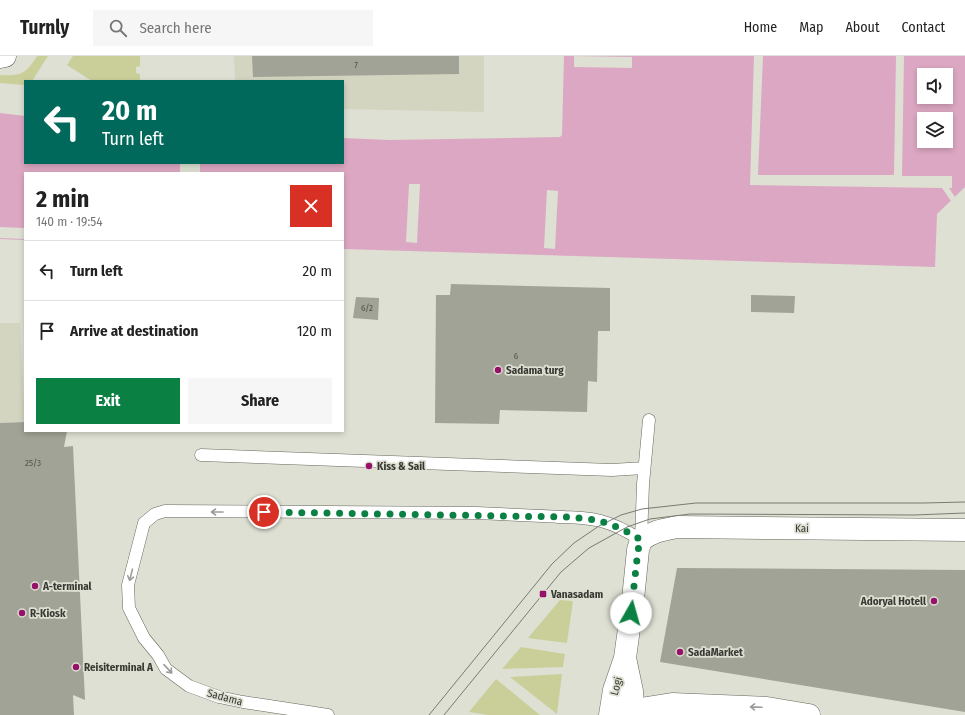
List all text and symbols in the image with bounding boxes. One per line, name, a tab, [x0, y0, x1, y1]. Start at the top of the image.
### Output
search box	[93, 10, 373, 46]
text: Turnly	[20, 16, 69, 39]
icon: search	[107, 17, 129, 39]
text: Search here	[139, 19, 212, 37]
text: Home	[744, 19, 777, 36]
text: Map	[799, 19, 823, 36]
text: About	[845, 19, 880, 36]
text: Contact	[902, 19, 945, 36]
house number: 7	[354, 60, 358, 70]
map controls	[917, 68, 953, 148]
button: sound	[917, 68, 953, 104]
text: 20 m	[102, 94, 157, 127]
icon: left	[36, 96, 88, 148]
button: layers	[917, 112, 953, 148]
text: Turn left	[102, 128, 164, 150]
text: 2 min	[36, 185, 89, 213]
button: close	[290, 185, 332, 227]
text: 140 m · 19:54	[36, 214, 103, 229]
icon: left	[36, 260, 58, 282]
text: Turn left	[70, 262, 123, 280]
text: 20 m	[303, 262, 332, 280]
house number: 6/2	[361, 303, 373, 313]
icon: arrive	[36, 320, 58, 342]
text: Arrive at destination	[70, 322, 198, 340]
text: 120 m	[297, 322, 332, 340]
house number: 6	[514, 351, 519, 361]
place label: Sadama turg	[506, 364, 564, 377]
marker: Sadama turg	[493, 365, 503, 375]
button: Exit	[36, 378, 180, 424]
button: Share	[188, 378, 332, 424]
house number: 25/3	[25, 458, 41, 468]
place label: Kiss & Sail	[377, 460, 426, 473]
marker: Kiss & Sail	[364, 461, 374, 471]
pin	[247, 495, 281, 529]
icon: arrive	[253, 501, 275, 523]
one-way arrow	[211, 508, 224, 516]
street label: Kai	[795, 522, 809, 535]
one-way arrow	[126, 568, 134, 581]
place label: A-terminal	[42, 580, 93, 593]
marker: A-terminal	[30, 581, 40, 591]
place label: Vanasadam	[550, 588, 603, 601]
marker: Vanasadam	[538, 589, 548, 599]
position arrow	[610, 592, 652, 634]
place label: Adoryal Hotell	[860, 595, 927, 608]
marker: Adoryal Hotell	[929, 596, 939, 606]
place label: R-Kiosk	[30, 607, 66, 620]
marker: R-Kiosk	[17, 608, 27, 618]
place label: SadaMarket	[688, 646, 743, 659]
marker: SadaMarket	[675, 647, 685, 657]
place label: Reisiterminal A	[84, 661, 154, 674]
marker: Reisiterminal A	[71, 662, 81, 672]
one-way arrow	[163, 664, 172, 674]
street label: Logi	[608, 675, 625, 697]
street label: Sadama	[206, 687, 244, 708]
one-way arrow	[750, 704, 763, 711]

